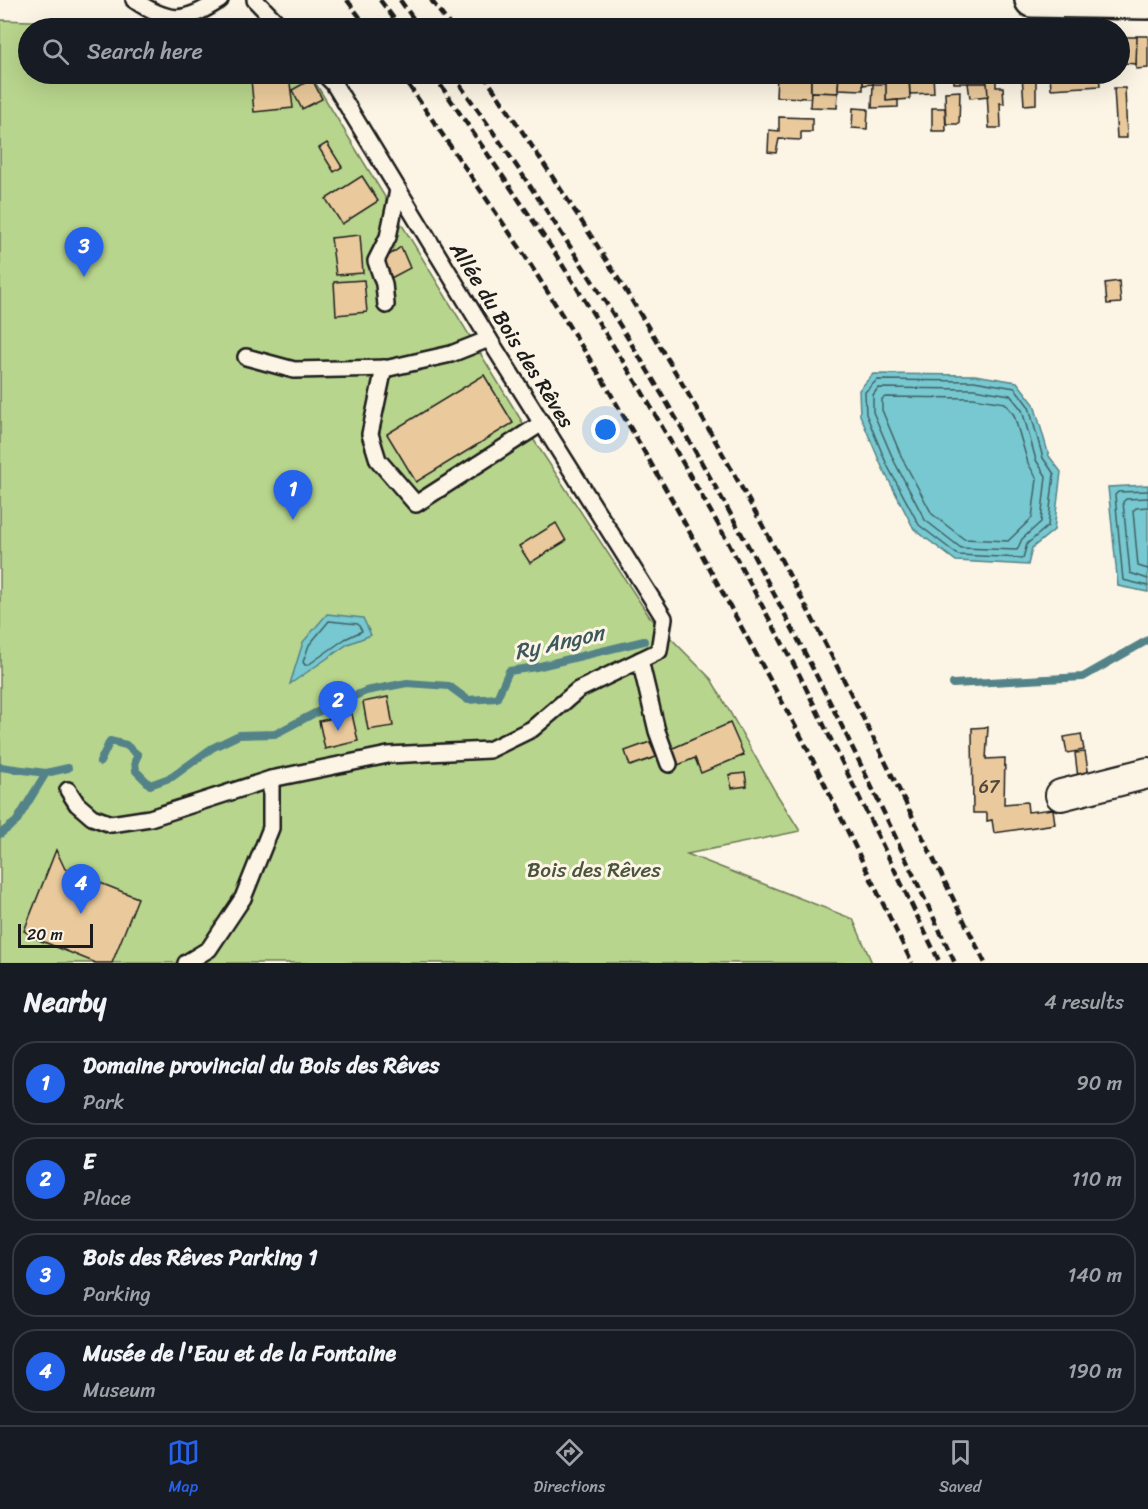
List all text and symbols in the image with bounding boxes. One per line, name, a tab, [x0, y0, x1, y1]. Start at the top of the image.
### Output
search box	[18, 18, 1130, 84]
text: Search here	[87, 32, 203, 71]
icon: search	[39, 35, 72, 68]
pin: 3	[64, 228, 104, 277]
street label: Allée du Bois des Rêves	[439, 233, 585, 436]
your location	[591, 415, 620, 444]
pin: 1	[274, 470, 312, 520]
water label: Ry Angon	[510, 612, 610, 671]
pin: 2	[318, 682, 358, 731]
house number: 67	[979, 771, 1001, 803]
park label: Bois des Rêves	[527, 851, 661, 889]
pin: 4	[62, 864, 100, 914]
text: 20 m	[27, 920, 63, 949]
scale bar	[18, 921, 93, 948]
text: Nearby	[24, 979, 106, 1025]
text: 4 results	[1044, 985, 1124, 1020]
text: Domaine provincial du Bois des Rêves	[83, 1046, 440, 1085]
text: 1	[41, 1066, 50, 1101]
text: 90 m	[1077, 1066, 1122, 1101]
text: Park	[83, 1085, 124, 1120]
text: E	[83, 1142, 95, 1181]
text: 2	[40, 1162, 51, 1197]
text: 110 m	[1072, 1162, 1122, 1197]
text: Place	[83, 1181, 131, 1216]
text: Bois des Rêves Parking 1	[83, 1238, 318, 1277]
text: 3	[40, 1258, 51, 1293]
text: 140 m	[1068, 1258, 1122, 1293]
text: Parking	[83, 1277, 150, 1312]
text: Musée de l'Eau et de la Fontaine	[83, 1334, 396, 1373]
text: 4	[39, 1354, 52, 1389]
text: 190 m	[1068, 1354, 1122, 1389]
text: Museum	[83, 1373, 156, 1408]
tab: Map	[167, 1436, 200, 1501]
tab: Directions	[534, 1436, 605, 1501]
tab: Saved	[939, 1436, 981, 1501]

